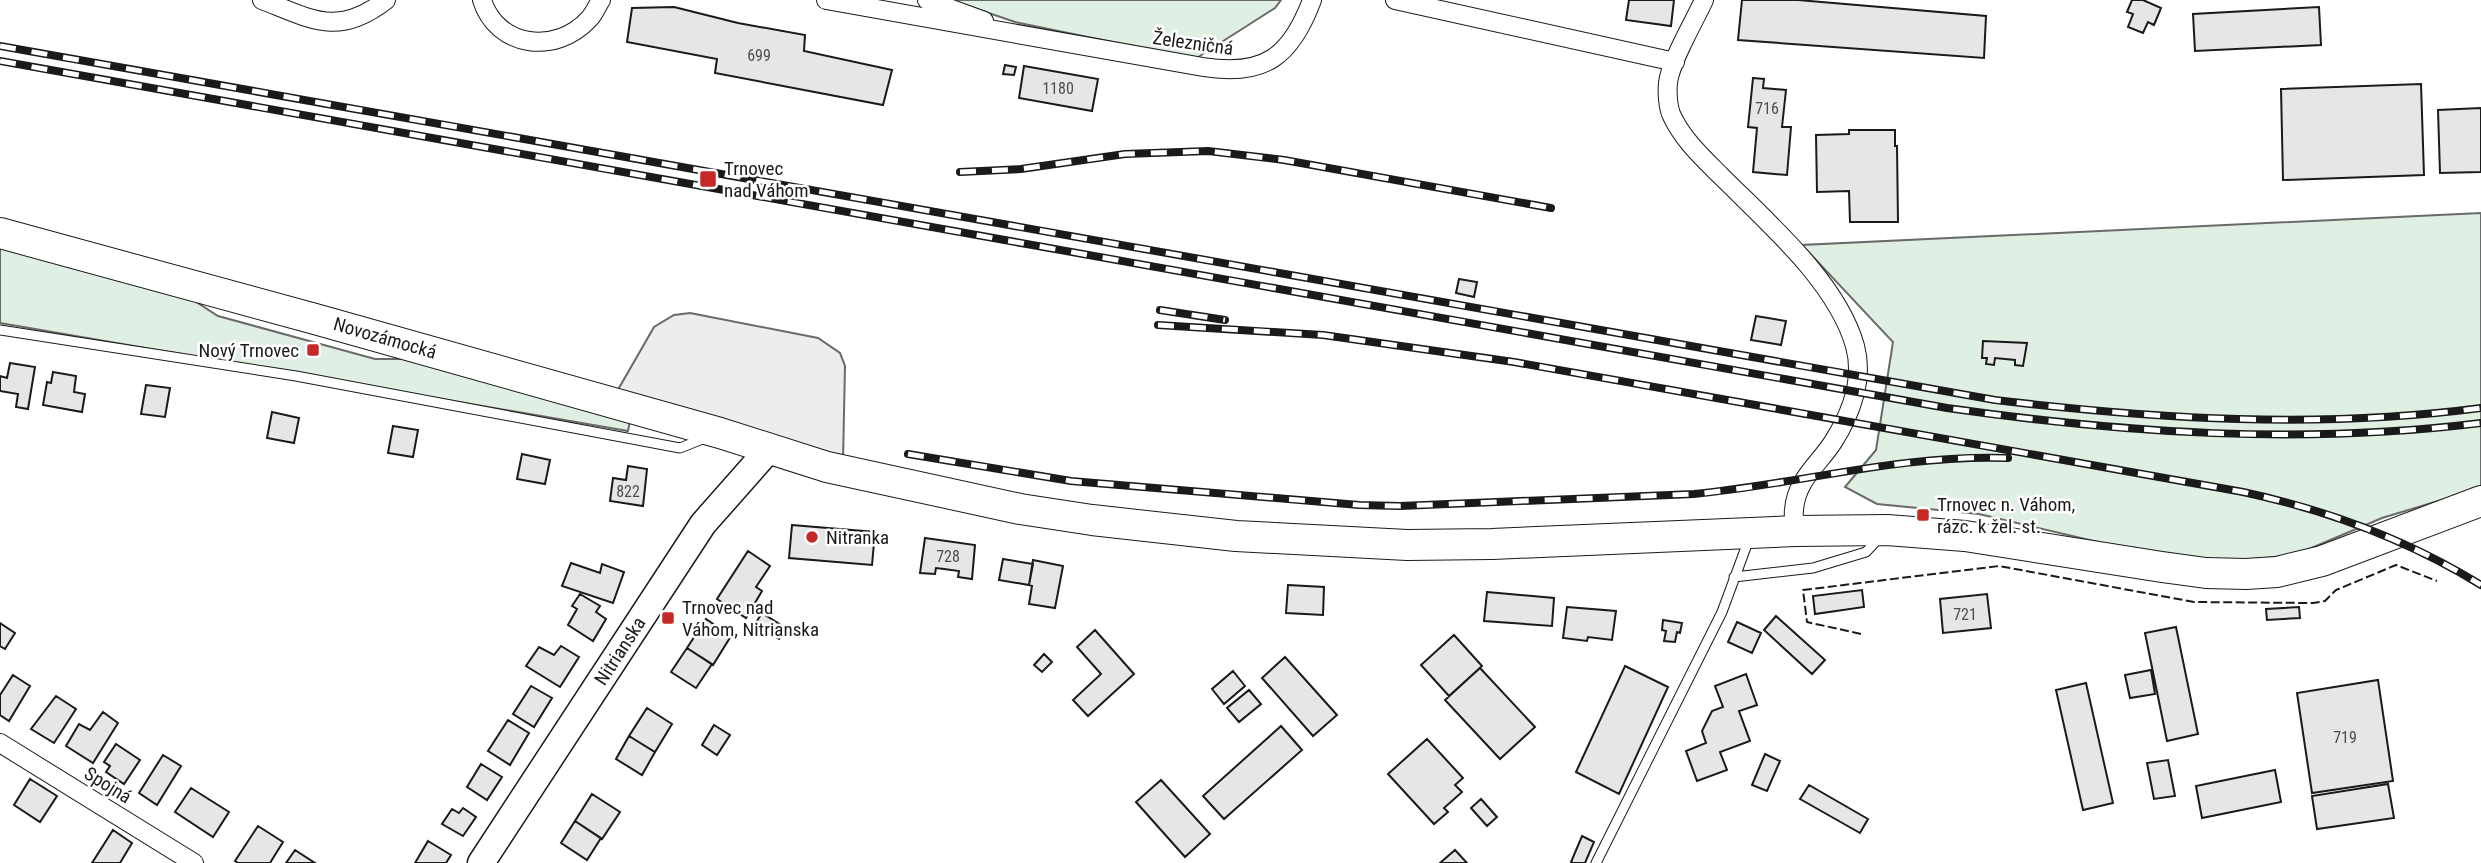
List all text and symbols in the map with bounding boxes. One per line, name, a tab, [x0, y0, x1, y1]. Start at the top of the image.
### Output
street label: Železničná	[1151, 26, 1235, 60]
house number: 699	[747, 46, 771, 65]
house number: 1180	[1042, 79, 1074, 98]
house number: 716	[1755, 99, 1779, 118]
place label: Trnovec nad Váhom	[724, 157, 808, 202]
marker: Trnovec nad Váhom	[698, 169, 718, 189]
street label: Novozámocká	[331, 312, 439, 364]
place label: Nový Trnovec	[199, 339, 299, 362]
marker: Nový Trnovec	[305, 342, 321, 358]
house number: 822	[616, 482, 640, 501]
place label: Trnovec n. Váhom, rázc. k žel. st.	[1937, 493, 2075, 538]
marker: Trnovec n. Váhom, rázc. k žel. st.	[1915, 507, 1931, 523]
place label: Nitranka	[826, 526, 889, 549]
marker: Nitranka	[804, 529, 820, 545]
house number: 728	[936, 547, 960, 566]
place label: Trnovec nad Váhom, Nitrianska	[682, 596, 819, 641]
house number: 721	[1953, 605, 1977, 624]
marker: Trnovec nad Váhom, Nitrianska	[660, 610, 676, 626]
street label: Nitrianska	[590, 613, 650, 689]
house number: 719	[2333, 728, 2357, 747]
street label: Spojná	[80, 762, 136, 808]

